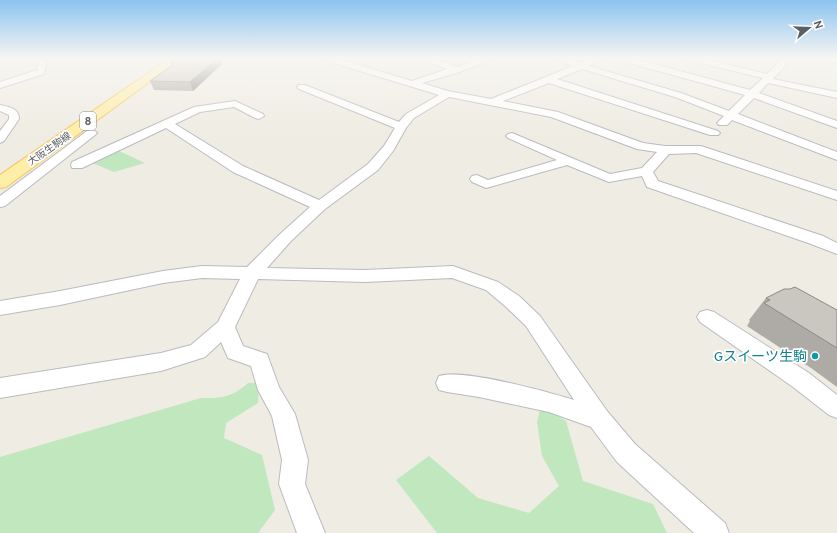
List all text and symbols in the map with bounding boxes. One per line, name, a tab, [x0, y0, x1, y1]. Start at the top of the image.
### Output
north arrow	[789, 8, 829, 48]
text: N	[810, 19, 825, 31]
road number: 8	[80, 112, 96, 130]
street label: 大阪生駒線	[26, 130, 74, 169]
place label: Gスイーツ生駒	[714, 349, 807, 366]
marker: Gスイーツ生駒	[810, 351, 820, 361]

